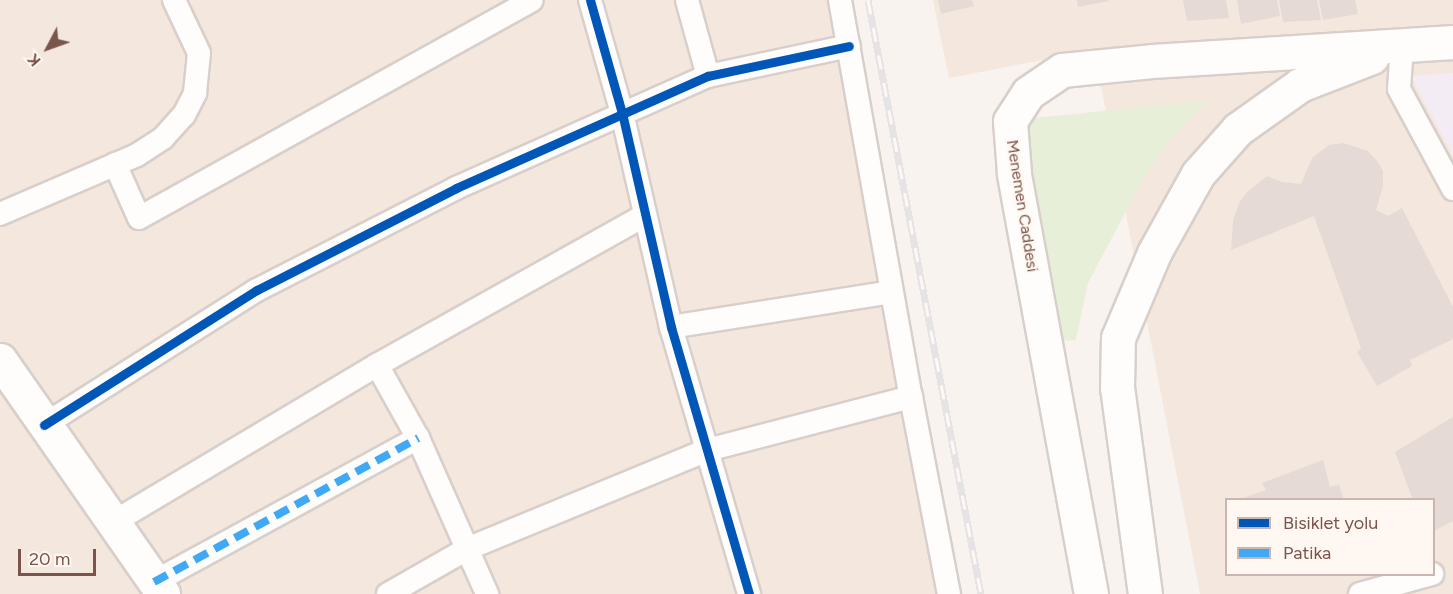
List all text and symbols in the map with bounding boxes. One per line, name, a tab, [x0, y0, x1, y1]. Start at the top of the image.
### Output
north arrow	[18, 18, 78, 78]
text: K	[23, 50, 45, 70]
street label: Menemen Caddesi	[1002, 139, 1042, 273]
legend	[1225, 498, 1435, 576]
text: Bisiklet yolu	[1283, 512, 1378, 534]
scale bar	[21, 537, 99, 575]
text: Patika	[1283, 542, 1331, 564]
text: 20 m	[29, 548, 70, 570]

